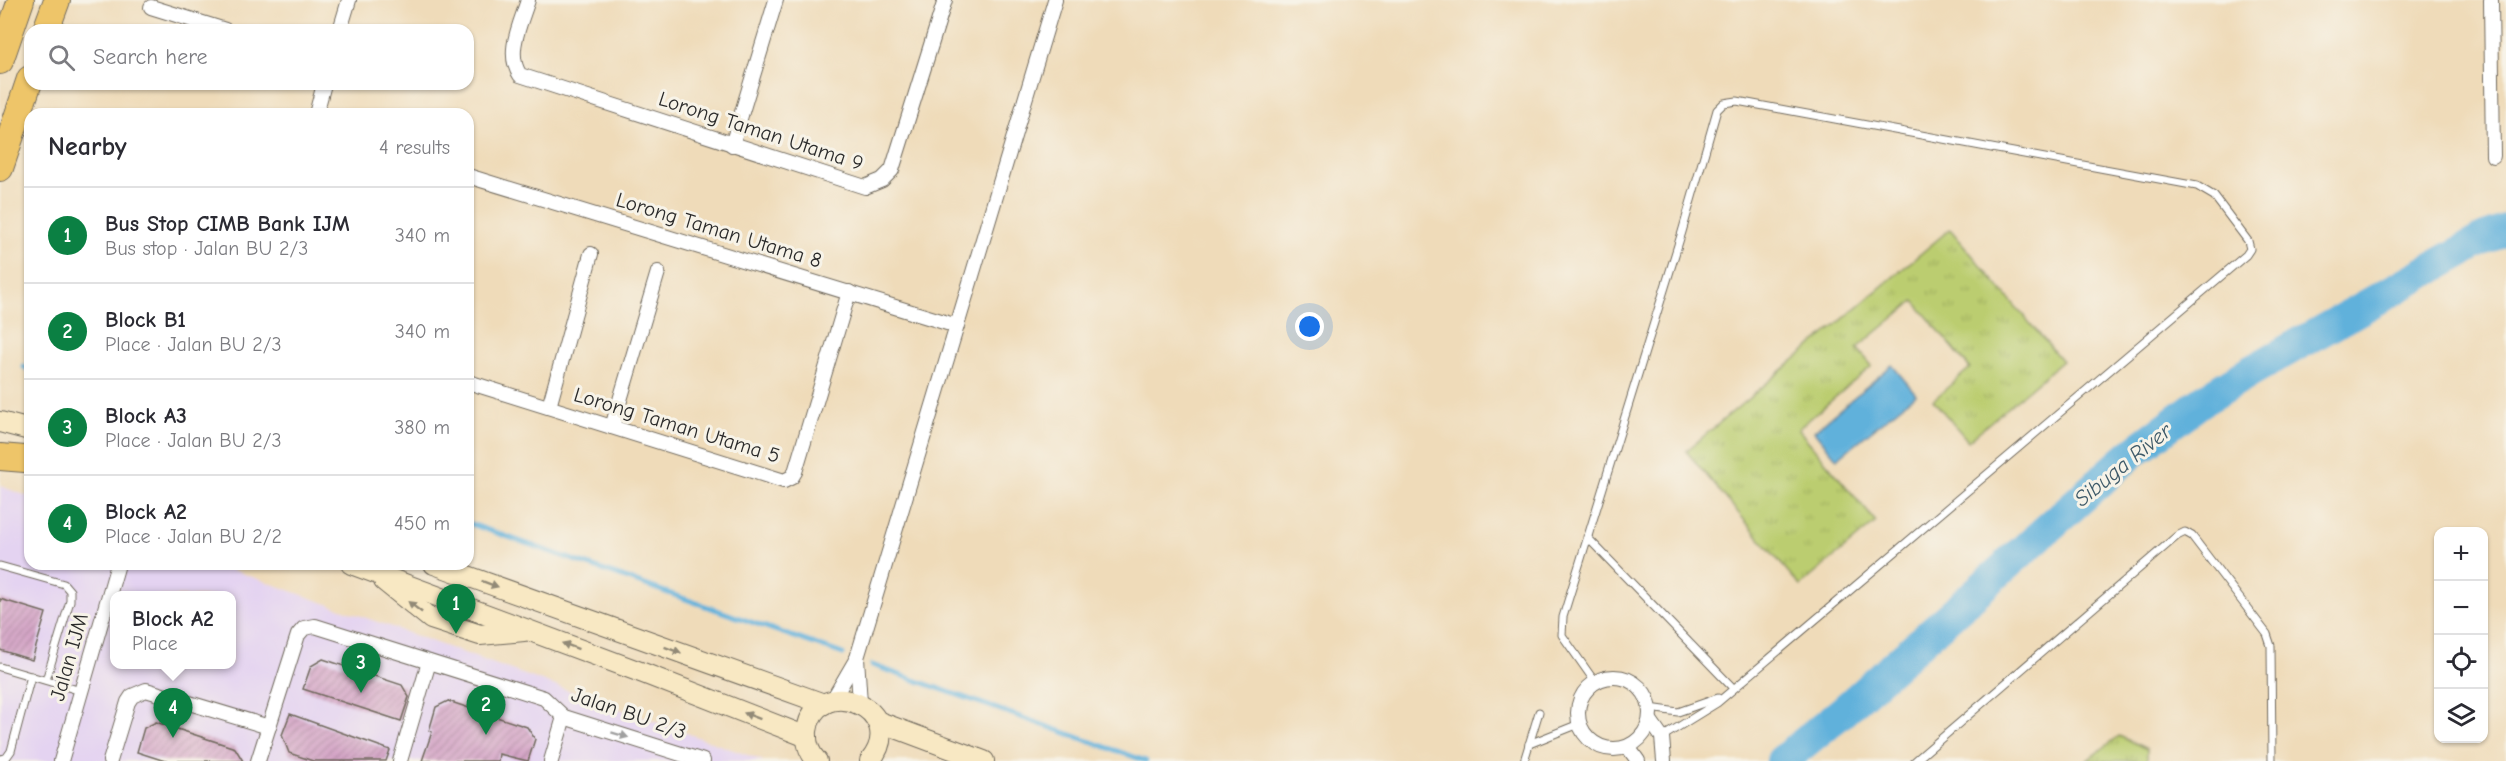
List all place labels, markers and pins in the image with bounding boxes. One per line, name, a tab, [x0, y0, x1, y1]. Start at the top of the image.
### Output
pin: 1	[436, 584, 476, 634]
pin: 3	[342, 644, 380, 693]
pin: 2	[466, 686, 506, 735]
pin: 4	[154, 688, 192, 738]

